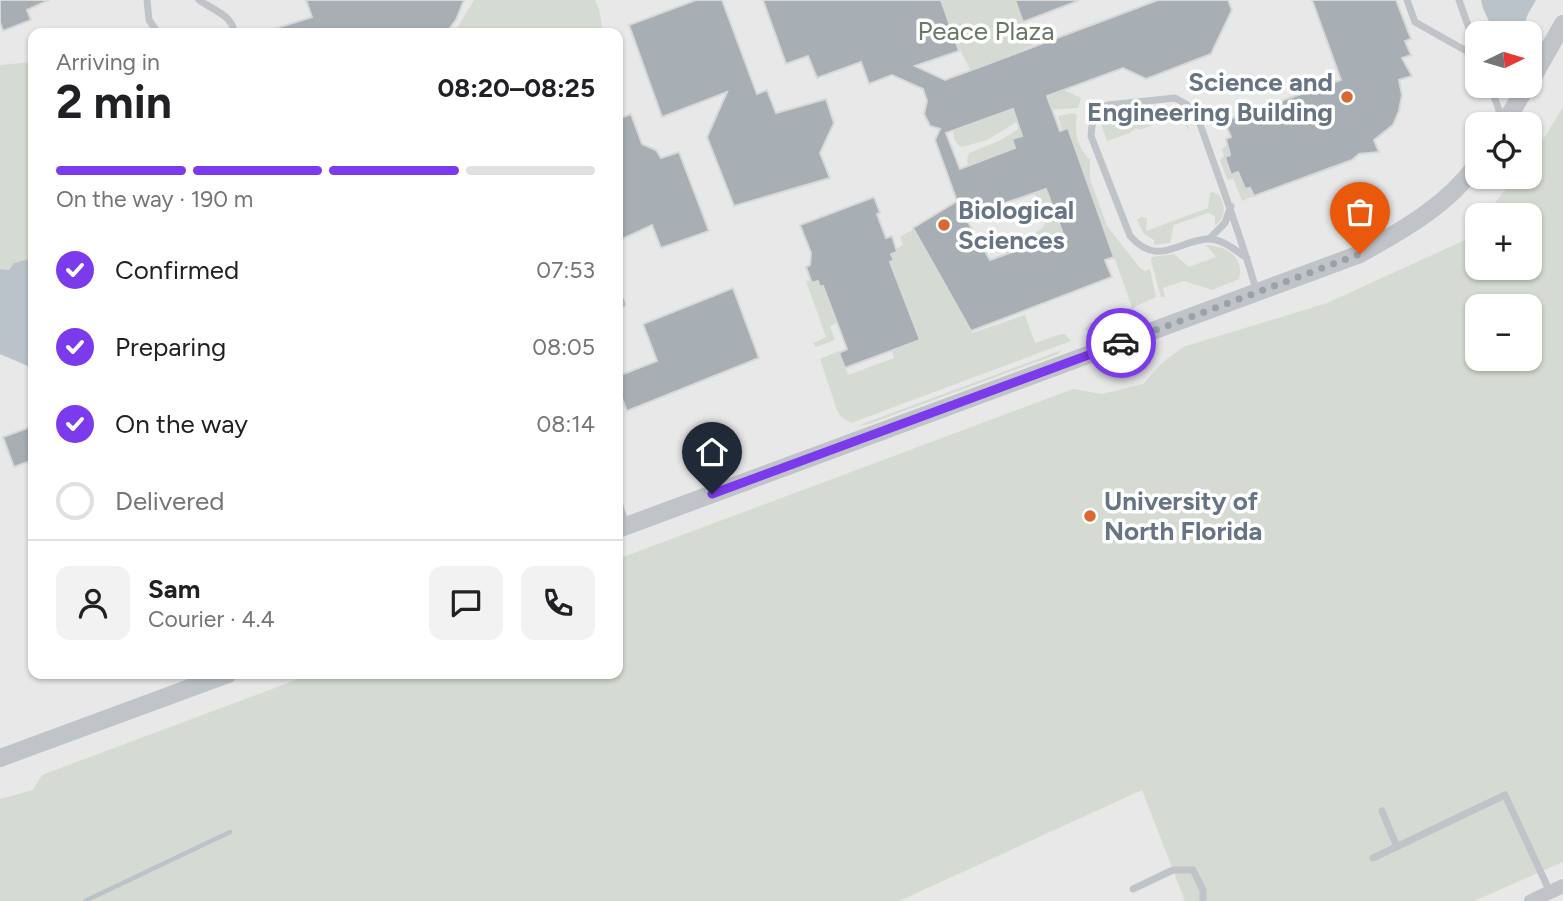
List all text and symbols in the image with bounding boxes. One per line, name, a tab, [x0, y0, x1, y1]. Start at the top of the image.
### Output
park label: Peace Plaza	[918, 15, 1055, 47]
north arrow	[1465, 21, 1542, 98]
map controls	[1465, 21, 1542, 371]
text: Arriving in	[56, 48, 160, 76]
place label: Science and Engineering Building	[1087, 66, 1333, 128]
text: 08:20–08:25	[437, 72, 595, 104]
text: 2 min	[56, 74, 172, 130]
marker: Science and Engineering Building	[1339, 89, 1355, 105]
button: locate	[1465, 112, 1542, 189]
pin	[1330, 182, 1390, 254]
text: On the way · 190 m	[56, 185, 253, 213]
icon: bag	[1341, 193, 1379, 231]
place label: Biological Sciences	[958, 194, 1074, 256]
button: +	[1465, 203, 1542, 280]
marker: Biological Sciences	[936, 217, 952, 233]
icon: check	[56, 251, 94, 289]
text: Confirmed	[115, 254, 239, 286]
text: 07:53	[536, 256, 595, 284]
button: −	[1465, 294, 1542, 371]
courier	[1086, 308, 1156, 378]
icon: car	[1102, 324, 1140, 362]
icon: check	[56, 328, 94, 366]
text: Preparing	[115, 331, 226, 363]
text: 08:05	[532, 333, 595, 361]
icon: check	[56, 405, 94, 443]
text: On the way	[115, 408, 248, 440]
text: 08:14	[537, 410, 595, 438]
pin	[682, 422, 742, 494]
icon: home	[693, 433, 731, 471]
text: Delivered	[115, 485, 224, 517]
place label: University of North Florida	[1104, 485, 1262, 547]
marker: University of North Florida	[1082, 508, 1098, 524]
button: person	[56, 566, 130, 640]
button: chat	[429, 566, 503, 640]
button: phone	[521, 566, 595, 640]
text: Sam	[148, 573, 200, 605]
text: Courier · 4.4	[148, 605, 275, 633]

